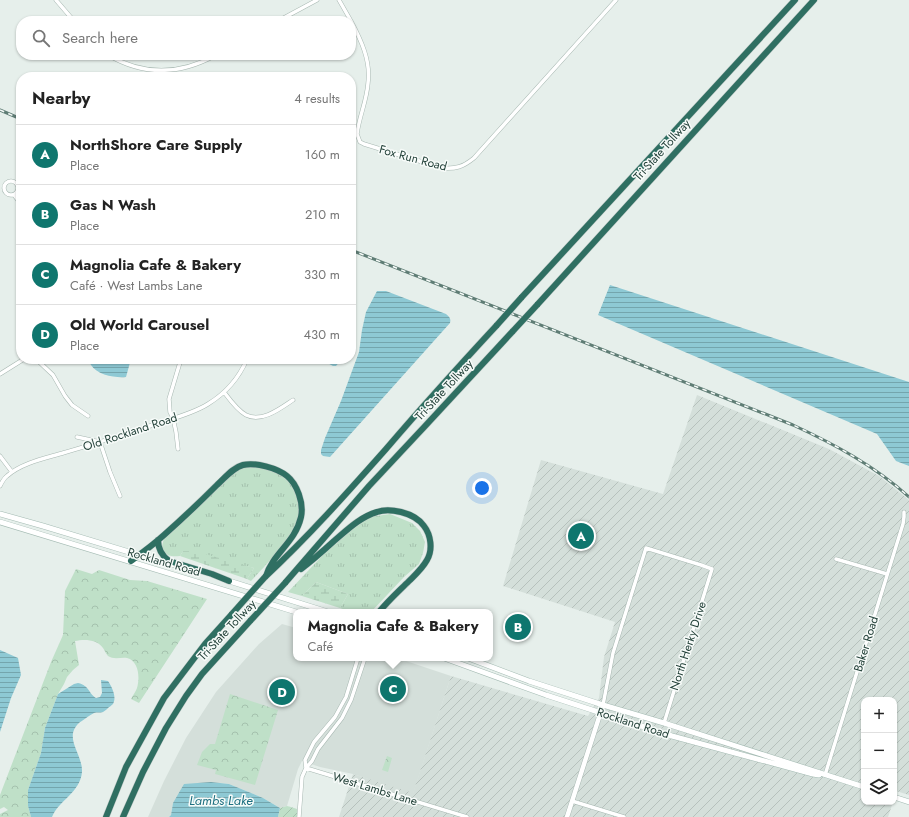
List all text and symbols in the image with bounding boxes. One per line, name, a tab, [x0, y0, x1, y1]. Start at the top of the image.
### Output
search box	[16, 16, 356, 60]
icon: search	[30, 27, 52, 49]
text: Search here	[62, 27, 138, 49]
text: Nearby	[32, 86, 90, 110]
text: 4 results	[294, 89, 340, 108]
street label: Tri-State Tollway	[629, 115, 695, 185]
text: NorthShore Care Supply	[70, 134, 242, 156]
street label: Fox Run Road	[377, 140, 449, 176]
text: A	[40, 145, 50, 164]
text: 160 m	[305, 145, 340, 164]
text: Place	[70, 156, 99, 175]
text: Gas N Wash	[70, 194, 156, 216]
text: B	[41, 205, 49, 224]
text: 210 m	[305, 205, 340, 224]
text: Place	[70, 216, 99, 235]
text: Magnolia Cafe & Bakery	[70, 254, 241, 276]
text: C	[40, 265, 50, 284]
text: 330 m	[304, 265, 340, 284]
text: Café · West Lambs Lane	[70, 276, 202, 295]
text: Old World Carousel	[70, 314, 209, 336]
text: D	[40, 325, 50, 344]
text: 430 m	[303, 325, 340, 344]
text: Place	[70, 336, 99, 355]
street label: Tri-State Tollway	[411, 355, 478, 425]
street label: Old Rockland Road	[81, 408, 179, 456]
your location	[472, 478, 492, 498]
pin: A	[568, 521, 594, 551]
street label: Rockland Road	[125, 543, 203, 581]
street label: Tri-State Tollway	[194, 595, 261, 665]
street label: North Herky Drive	[665, 599, 711, 693]
popup	[293, 609, 493, 661]
pin: B	[505, 612, 531, 642]
street label: Baker Road	[849, 614, 883, 674]
text: Magnolia Cafe & Bakery	[308, 615, 479, 637]
text: Café	[308, 637, 333, 656]
pin: C	[380, 674, 406, 704]
pin: D	[269, 677, 295, 707]
map controls	[861, 697, 897, 805]
button: +	[861, 697, 897, 733]
street label: Rockland Road	[594, 703, 672, 743]
button: −	[861, 733, 897, 769]
street label: West Lambs Lane	[330, 768, 420, 810]
button: layers	[861, 769, 897, 805]
water label: Lambs Lake	[189, 791, 253, 810]

